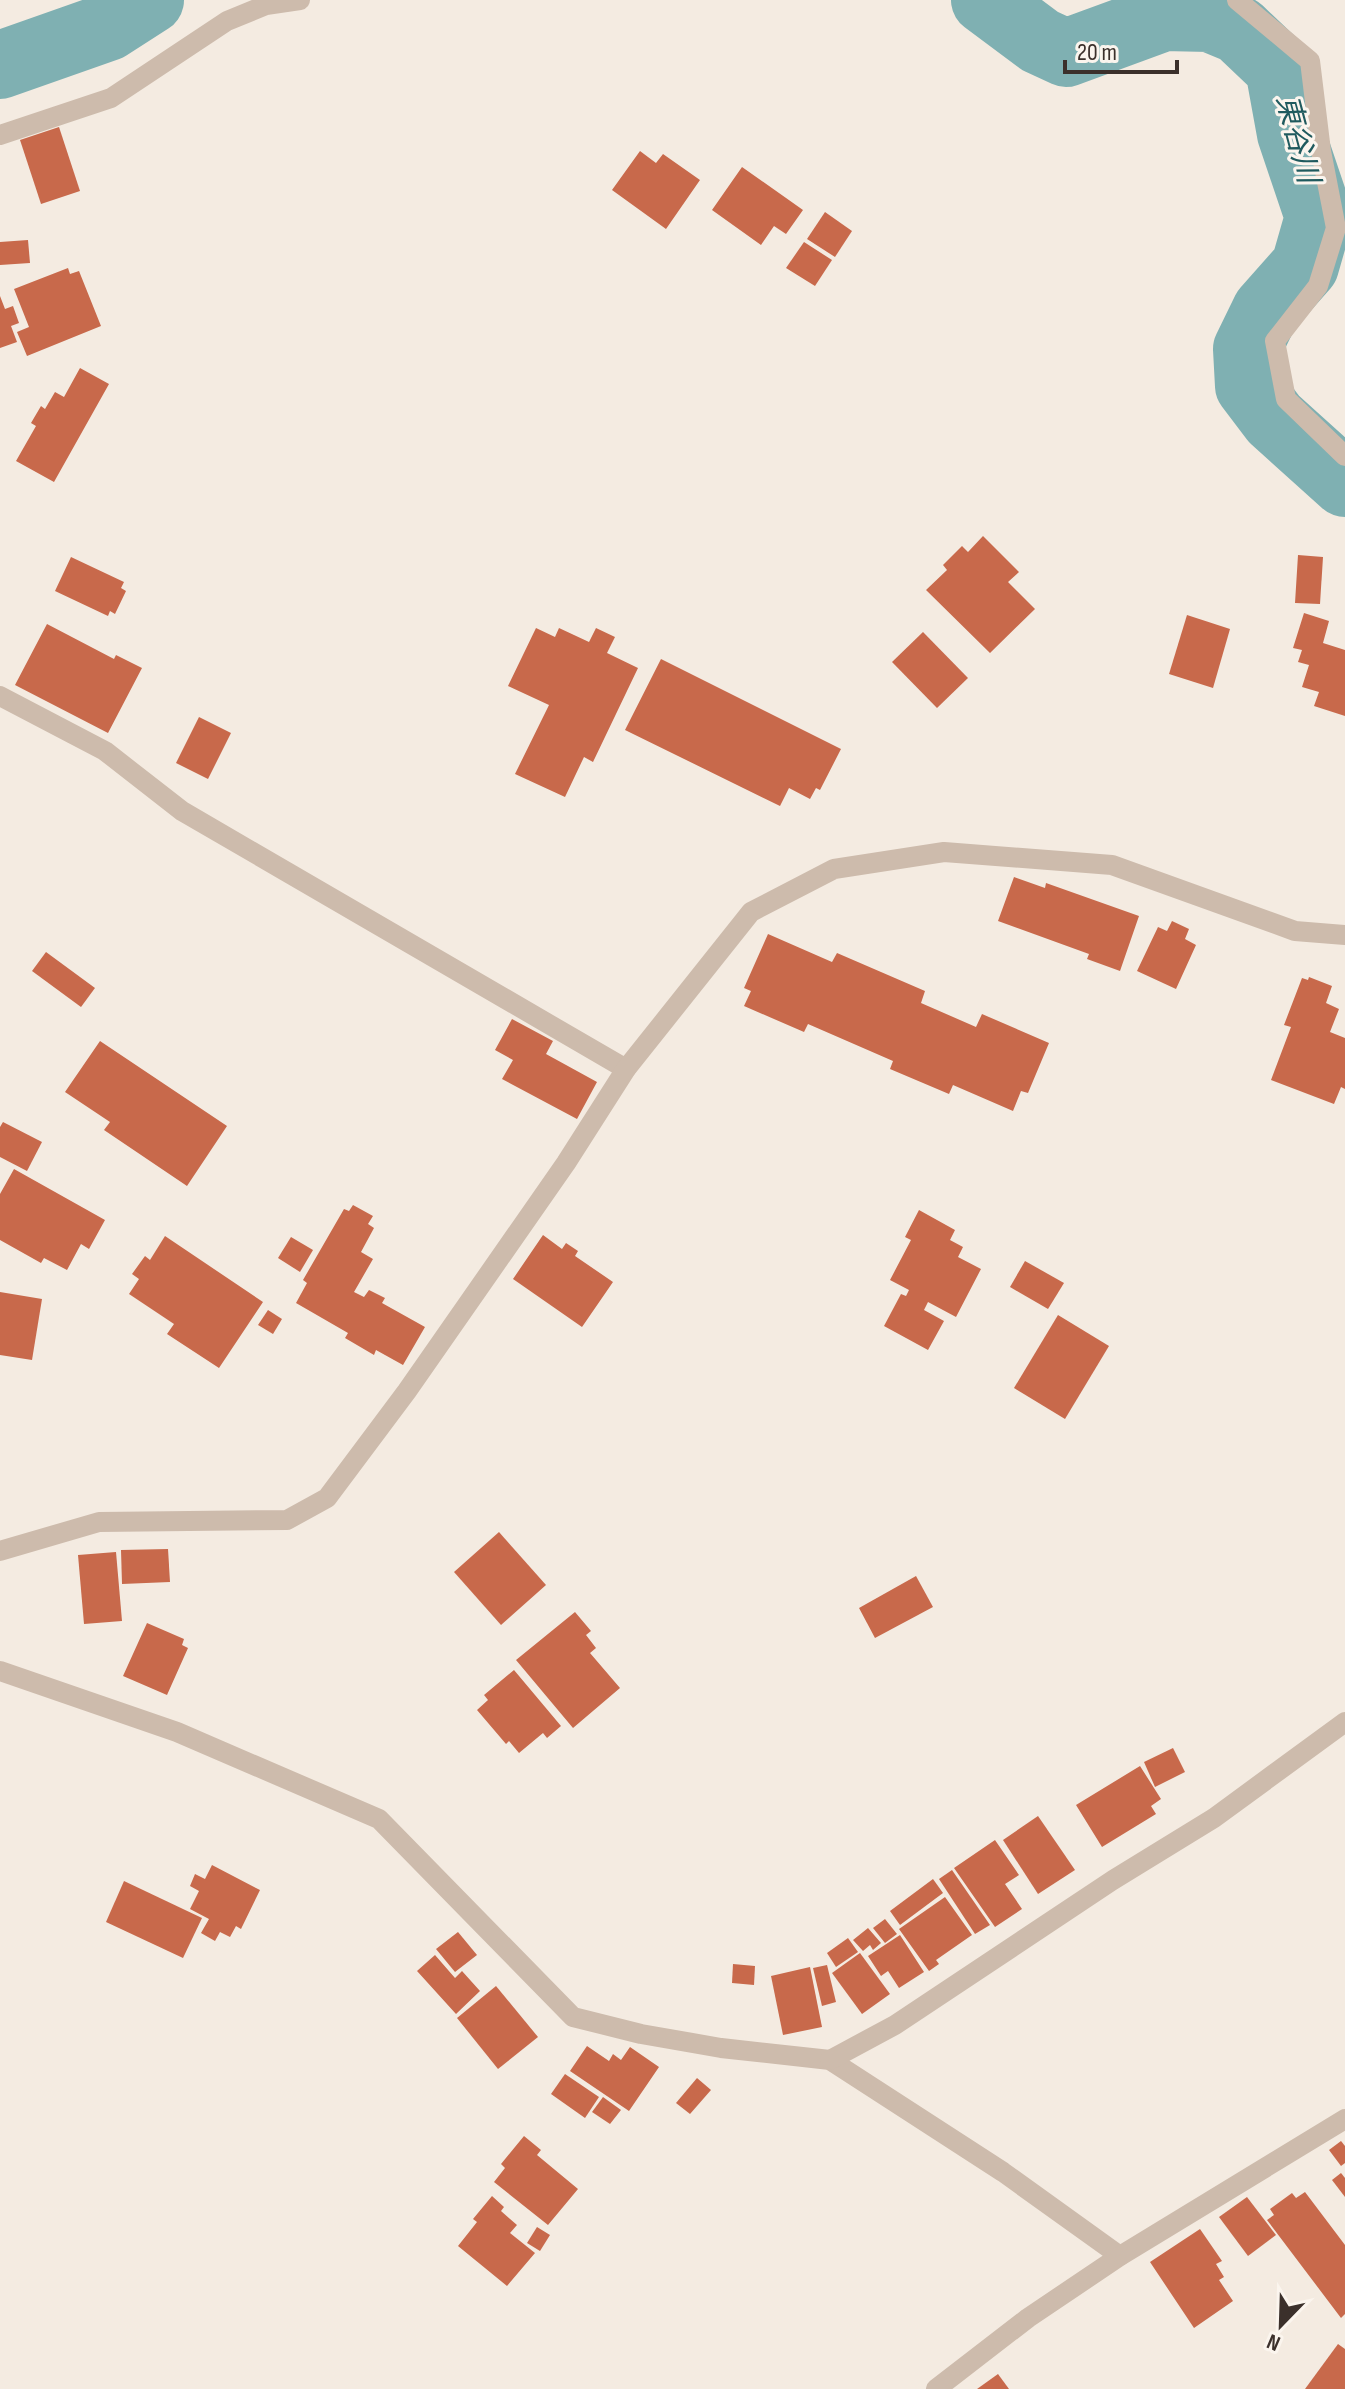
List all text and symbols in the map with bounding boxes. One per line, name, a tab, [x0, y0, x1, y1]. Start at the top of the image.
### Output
scale bar	[1065, 24, 1177, 74]
text: 20 m	[1077, 38, 1117, 67]
water label: 東谷川	[1268, 91, 1327, 190]
north arrow	[1241, 2285, 1321, 2365]
text: N	[1263, 2327, 1284, 2357]

